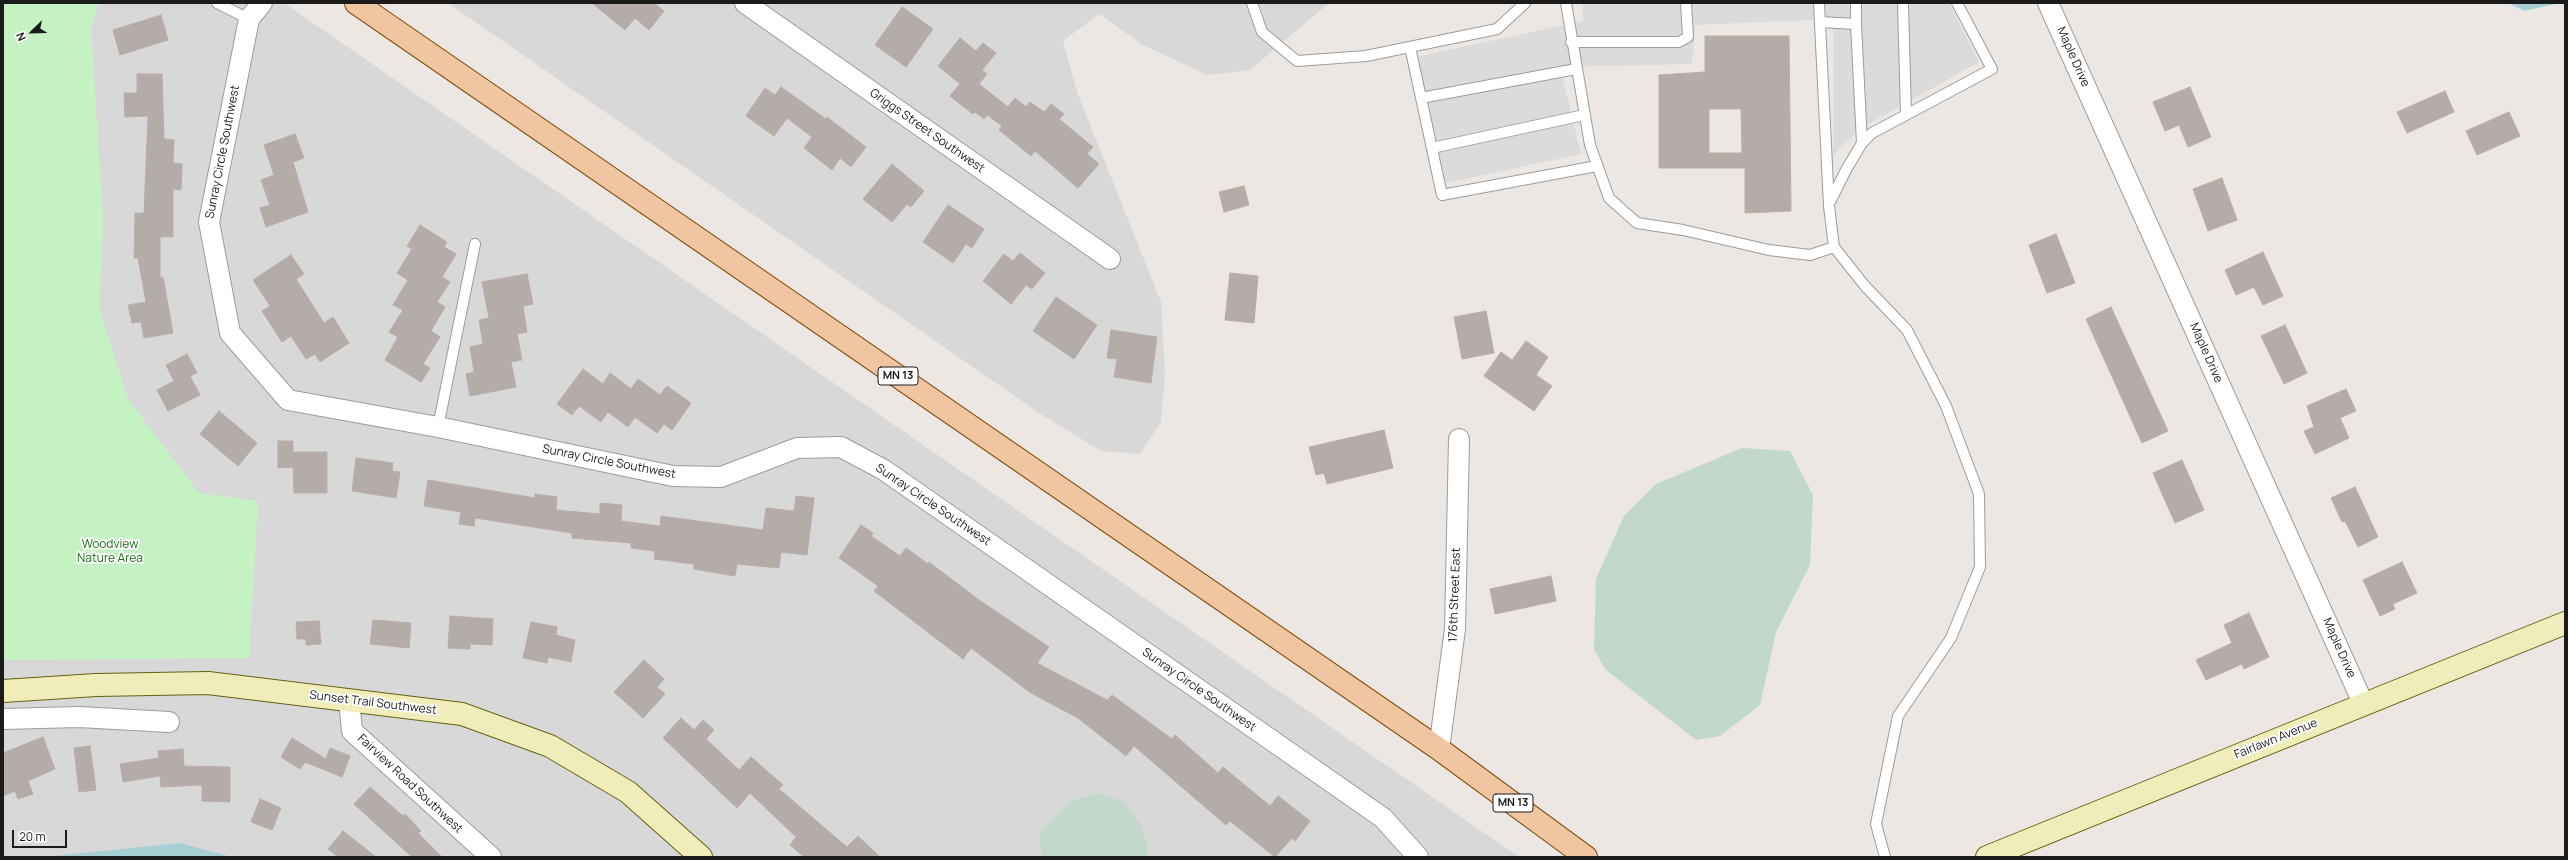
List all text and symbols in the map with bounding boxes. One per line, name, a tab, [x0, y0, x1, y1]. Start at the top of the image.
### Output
north arrow	[12, 12, 52, 52]
street label: Maple Drive	[2053, 25, 2093, 89]
text: N	[12, 30, 29, 43]
street label: Sunray Circle Southwest	[203, 84, 243, 220]
street label: Griggs Street Southwest	[867, 86, 987, 176]
street label: Maple Drive	[2186, 321, 2226, 385]
road number: MN 13	[878, 367, 918, 385]
street label: Sunray Circle Southwest	[541, 442, 677, 482]
street label: Sunray Circle Southwest	[873, 461, 993, 549]
park label: Woodview Nature Area	[77, 538, 143, 566]
street label: 176th Street East	[1446, 547, 1464, 643]
street label: Maple Drive	[2319, 616, 2359, 680]
street label: Sunray Circle Southwest	[1139, 645, 1259, 735]
street label: Sunset Trail Southwest	[309, 688, 437, 718]
street label: Fairlawn Avenue	[2232, 716, 2320, 762]
street label: Fairview Road Southwest	[354, 732, 466, 836]
road number: MN 13	[1493, 794, 1533, 812]
scale bar	[14, 822, 69, 848]
text: 20 m	[19, 828, 46, 845]

